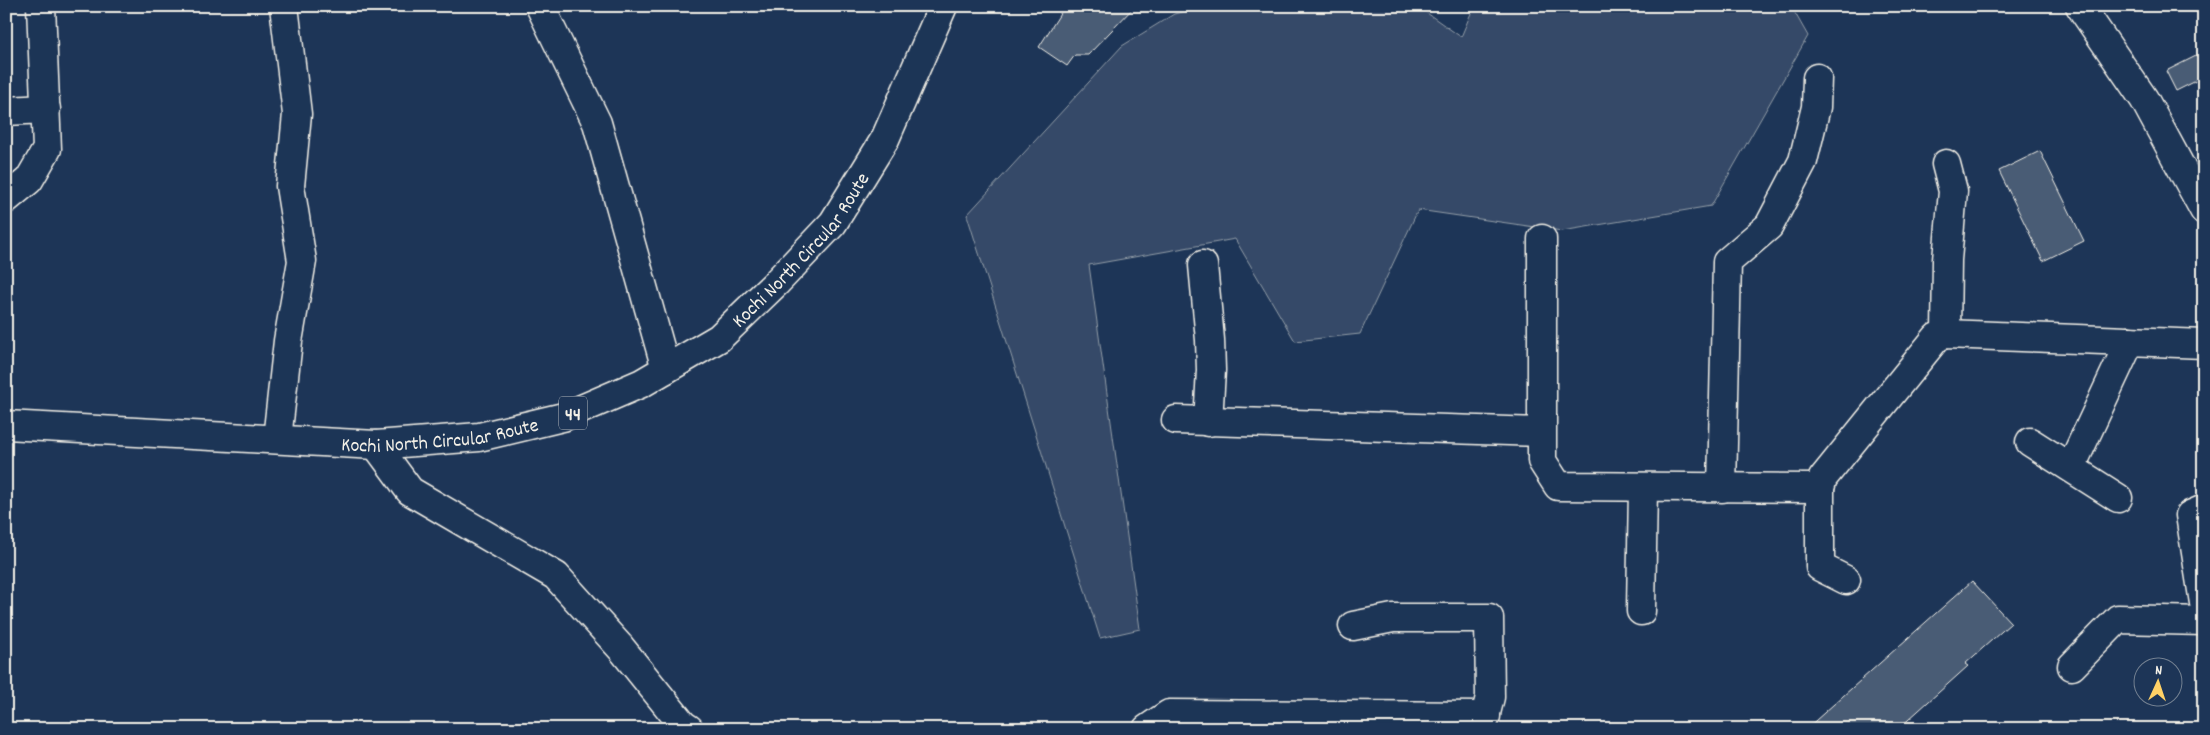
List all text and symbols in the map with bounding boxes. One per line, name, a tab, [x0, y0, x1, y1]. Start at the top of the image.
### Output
street label: Kochi North Circular Route	[727, 168, 878, 335]
road number: 44	[559, 396, 587, 429]
street label: Kochi North Circular Route	[340, 412, 542, 462]
north arrow	[2132, 658, 2182, 708]
text: N	[2155, 661, 2163, 681]

